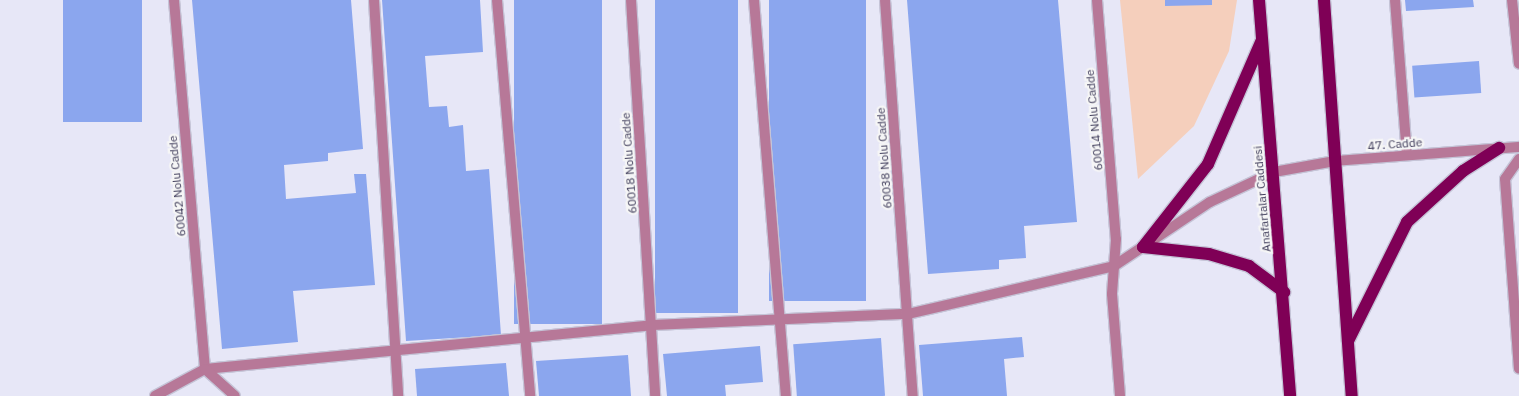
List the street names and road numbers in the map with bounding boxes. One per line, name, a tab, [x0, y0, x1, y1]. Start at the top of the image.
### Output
street label: 60014 Nolu Cadde	[1082, 69, 1106, 171]
street label: 60038 Nolu Cadde	[873, 107, 895, 209]
street label: 60018 Nolu Cadde	[618, 112, 640, 214]
street label: 60042 Nolu Cadde	[165, 135, 189, 237]
street label: 47. Cadde	[1367, 135, 1423, 153]
street label: Anafartalar Caddesi	[1250, 145, 1274, 253]

